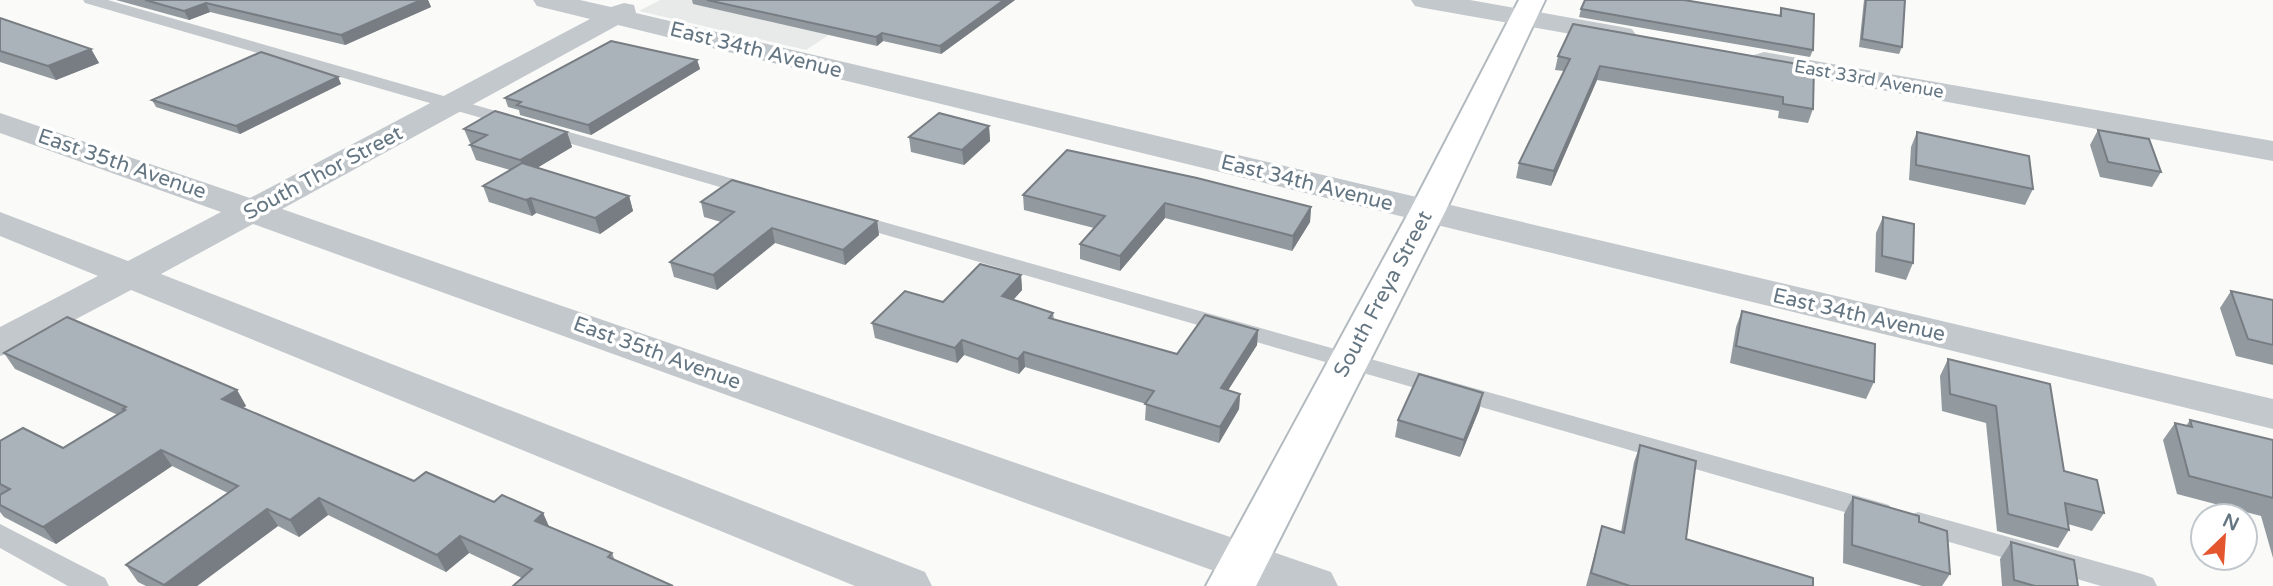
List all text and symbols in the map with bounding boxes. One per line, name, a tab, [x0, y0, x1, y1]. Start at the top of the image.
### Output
street label: East 34th Avenue	[667, 17, 845, 83]
street label: East 33rd Avenue	[1793, 55, 1945, 103]
street label: South Thor Street	[239, 121, 407, 225]
street label: East 35th Avenue	[35, 123, 210, 205]
street label: East 34th Avenue	[1218, 150, 1396, 216]
street label: South Freya Street	[1329, 207, 1437, 381]
street label: East 34th Avenue	[1770, 283, 1948, 347]
street label: East 35th Avenue	[570, 311, 744, 395]
north arrow	[2189, 502, 2259, 572]
text: N	[2219, 509, 2242, 536]

